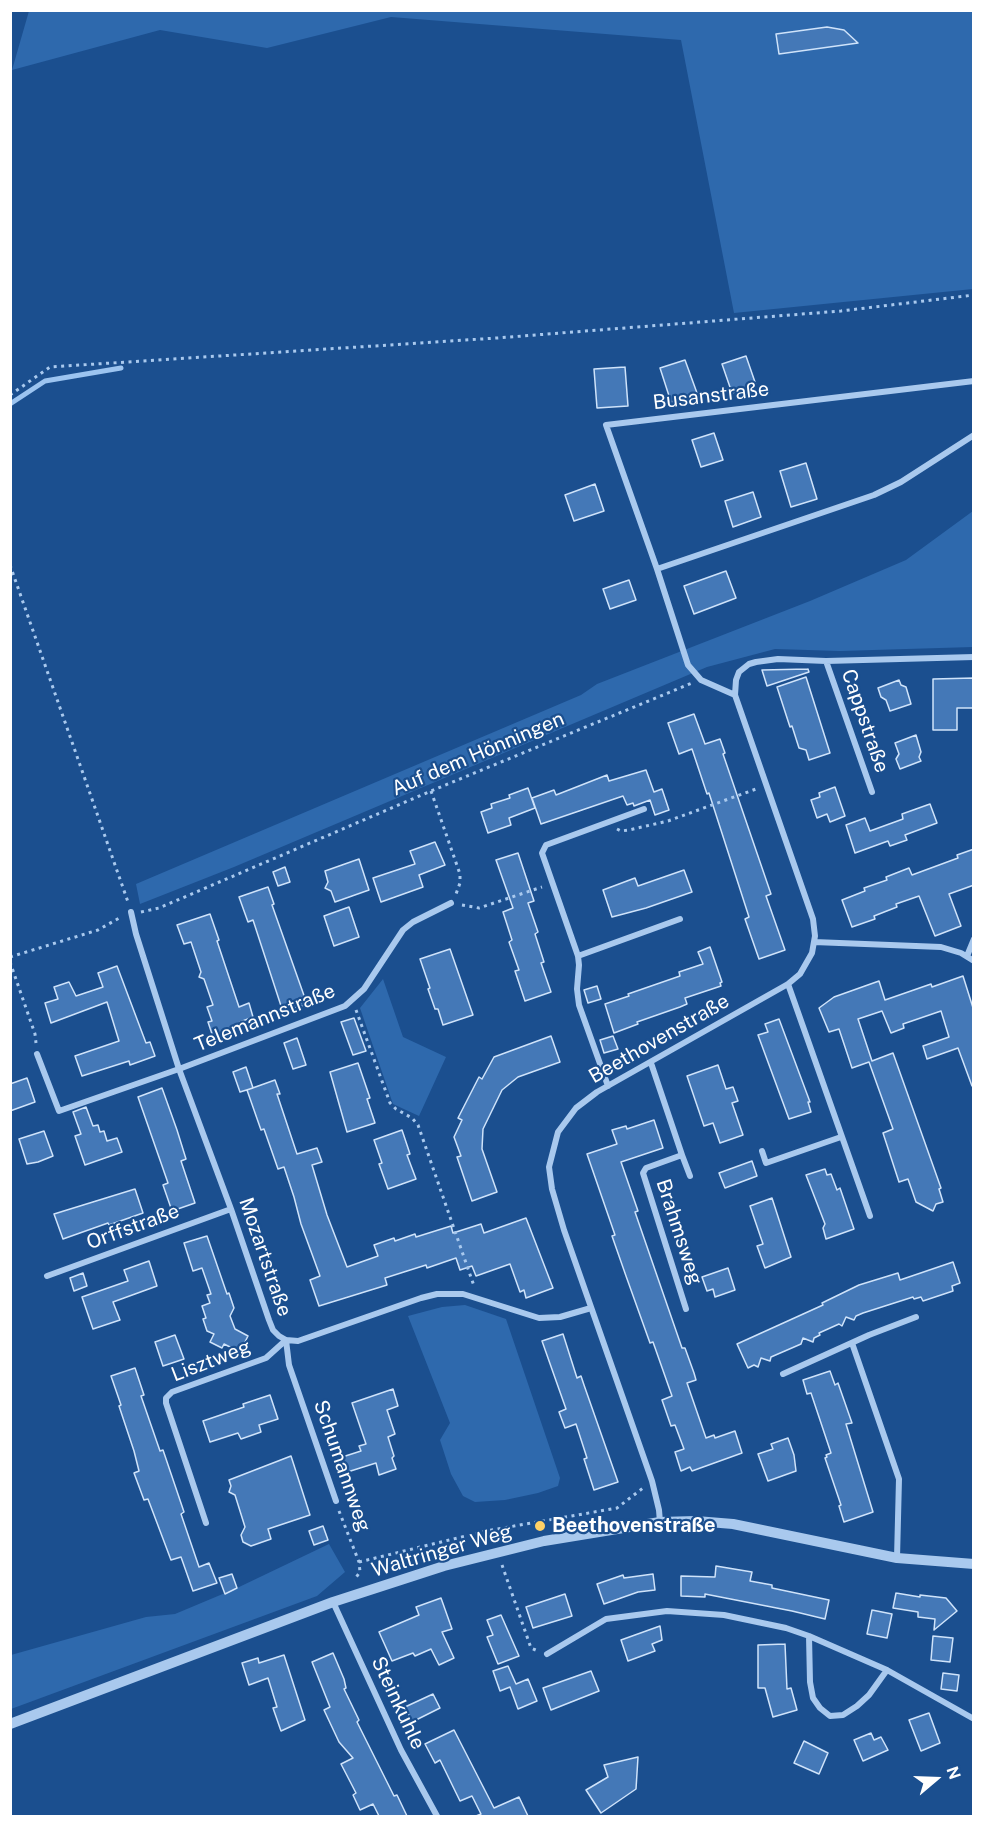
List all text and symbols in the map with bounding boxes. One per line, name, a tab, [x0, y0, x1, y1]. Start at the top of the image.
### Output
street label: Busanstraße	[651, 377, 771, 415]
street label: Cappstraße	[836, 666, 894, 776]
street label: Auf dem Hönningen	[388, 707, 568, 801]
street label: Telemannstraße	[191, 979, 339, 1057]
street label: Beethovenstraße	[585, 989, 733, 1089]
street label: Brahmsweg	[651, 1176, 707, 1288]
street label: Mozartstraße	[233, 1194, 297, 1320]
street label: Orffstraße	[83, 1199, 183, 1255]
street label: Lisztweg	[168, 1335, 254, 1387]
street label: Schumannweg	[308, 1397, 376, 1535]
place label: Beethovenstraße	[552, 1514, 716, 1538]
marker: Beethovenstraße	[533, 1519, 547, 1533]
street label: Waltringer Weg	[369, 1520, 515, 1582]
street label: Steinkuhle	[366, 1653, 430, 1753]
north arrow	[906, 1749, 966, 1809]
text: N	[942, 1764, 965, 1782]

